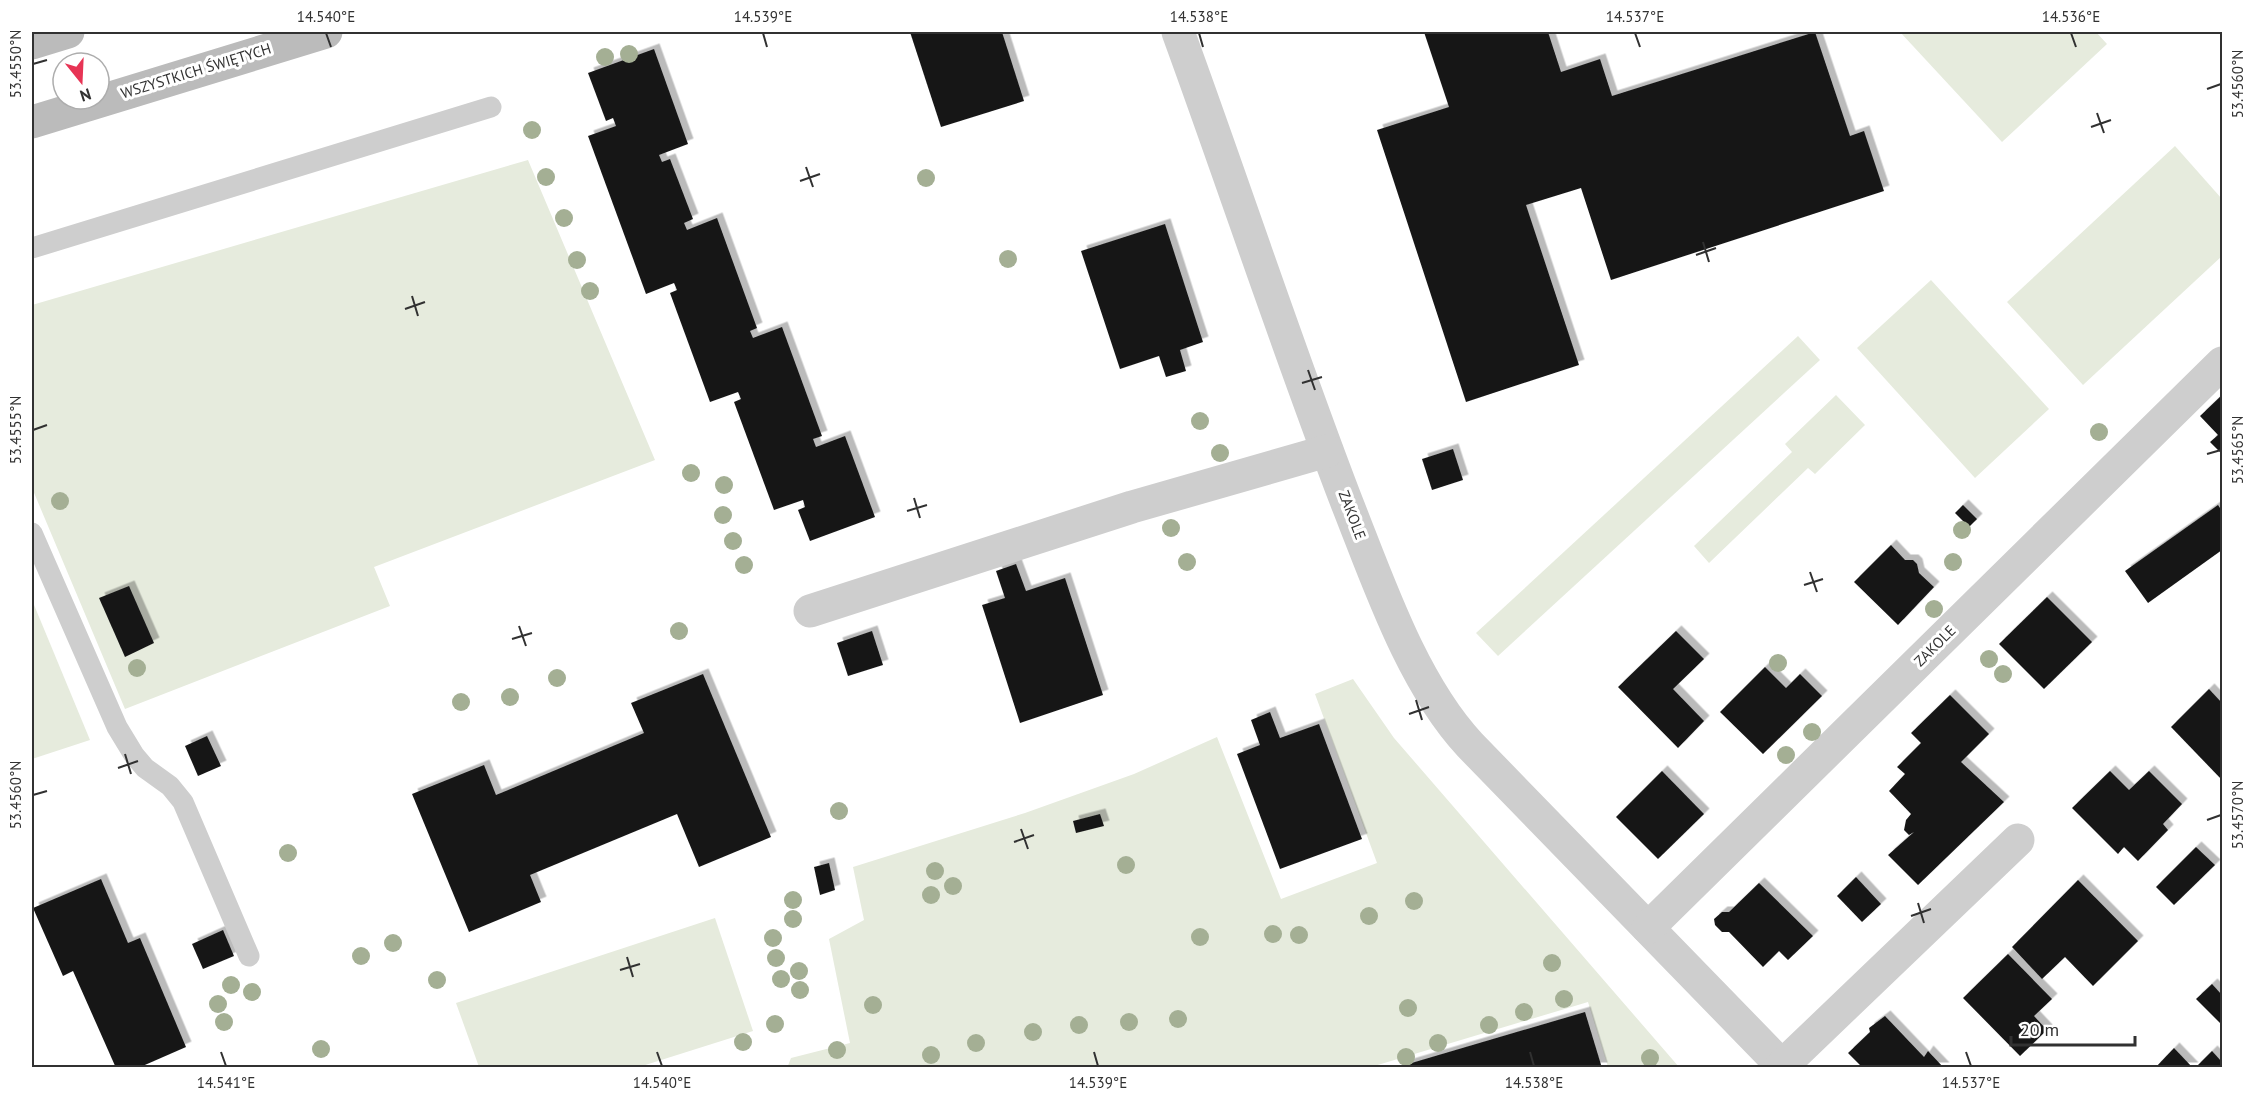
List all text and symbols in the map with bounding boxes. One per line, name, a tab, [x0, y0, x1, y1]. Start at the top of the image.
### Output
text: 14.540°E	[297, 7, 355, 26]
text: 14.539°E	[734, 7, 792, 26]
text: 14.538°E	[1170, 7, 1228, 26]
text: 14.537°E	[1606, 7, 1664, 26]
text: 14.536°E	[2042, 7, 2100, 26]
text: 53.4550°N	[6, 30, 25, 98]
street label: WSZYSTKICH ŚWIĘTYCH	[118, 39, 273, 102]
text: 53.4560°N	[2228, 50, 2247, 118]
north arrow	[51, 51, 111, 111]
text: N	[78, 84, 94, 106]
text: 53.4555°N	[6, 396, 25, 464]
text: 53.4565°N	[2228, 416, 2247, 484]
street label: ZAKOLE	[1334, 488, 1370, 542]
street label: ZAKOLE	[1910, 621, 1959, 670]
text: 53.4560°N	[6, 761, 25, 829]
text: 53.4570°N	[2228, 781, 2247, 849]
scale bar	[2011, 1009, 2136, 1047]
text: 20 m	[2020, 1018, 2059, 1041]
text: 14.541°E	[197, 1073, 255, 1092]
text: 14.540°E	[633, 1073, 691, 1092]
text: 14.539°E	[1069, 1073, 1127, 1092]
text: 14.538°E	[1505, 1073, 1563, 1092]
text: 14.537°E	[1942, 1073, 2000, 1092]

